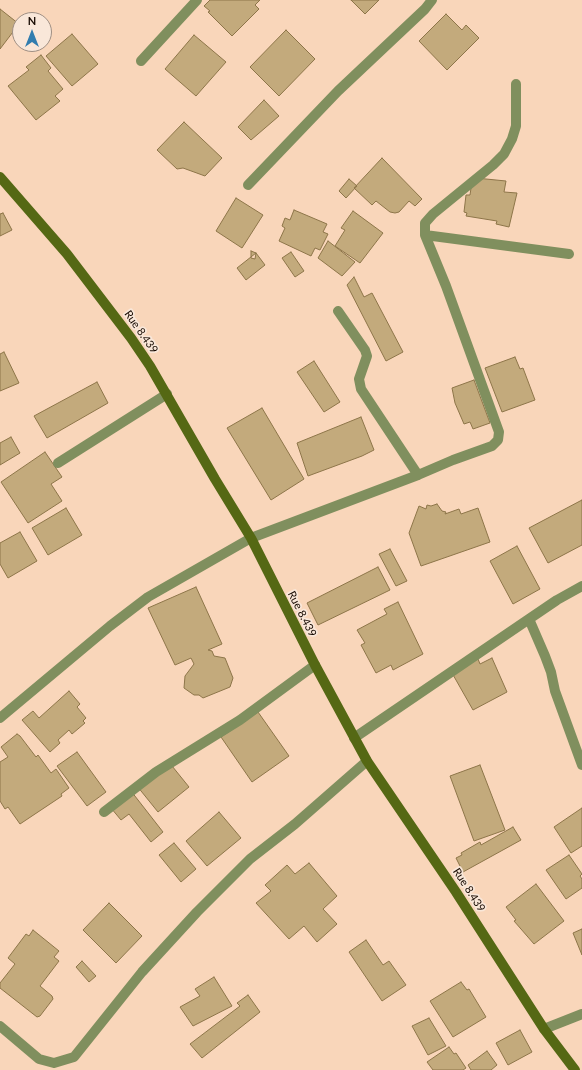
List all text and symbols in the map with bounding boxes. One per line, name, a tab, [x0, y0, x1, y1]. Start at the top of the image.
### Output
north arrow	[12, 12, 52, 52]
text: N	[28, 14, 36, 27]
street label: Rue 8.439	[121, 308, 161, 356]
street label: Rue 8.439	[285, 589, 319, 639]
street label: Rue 8.439	[450, 866, 488, 914]

